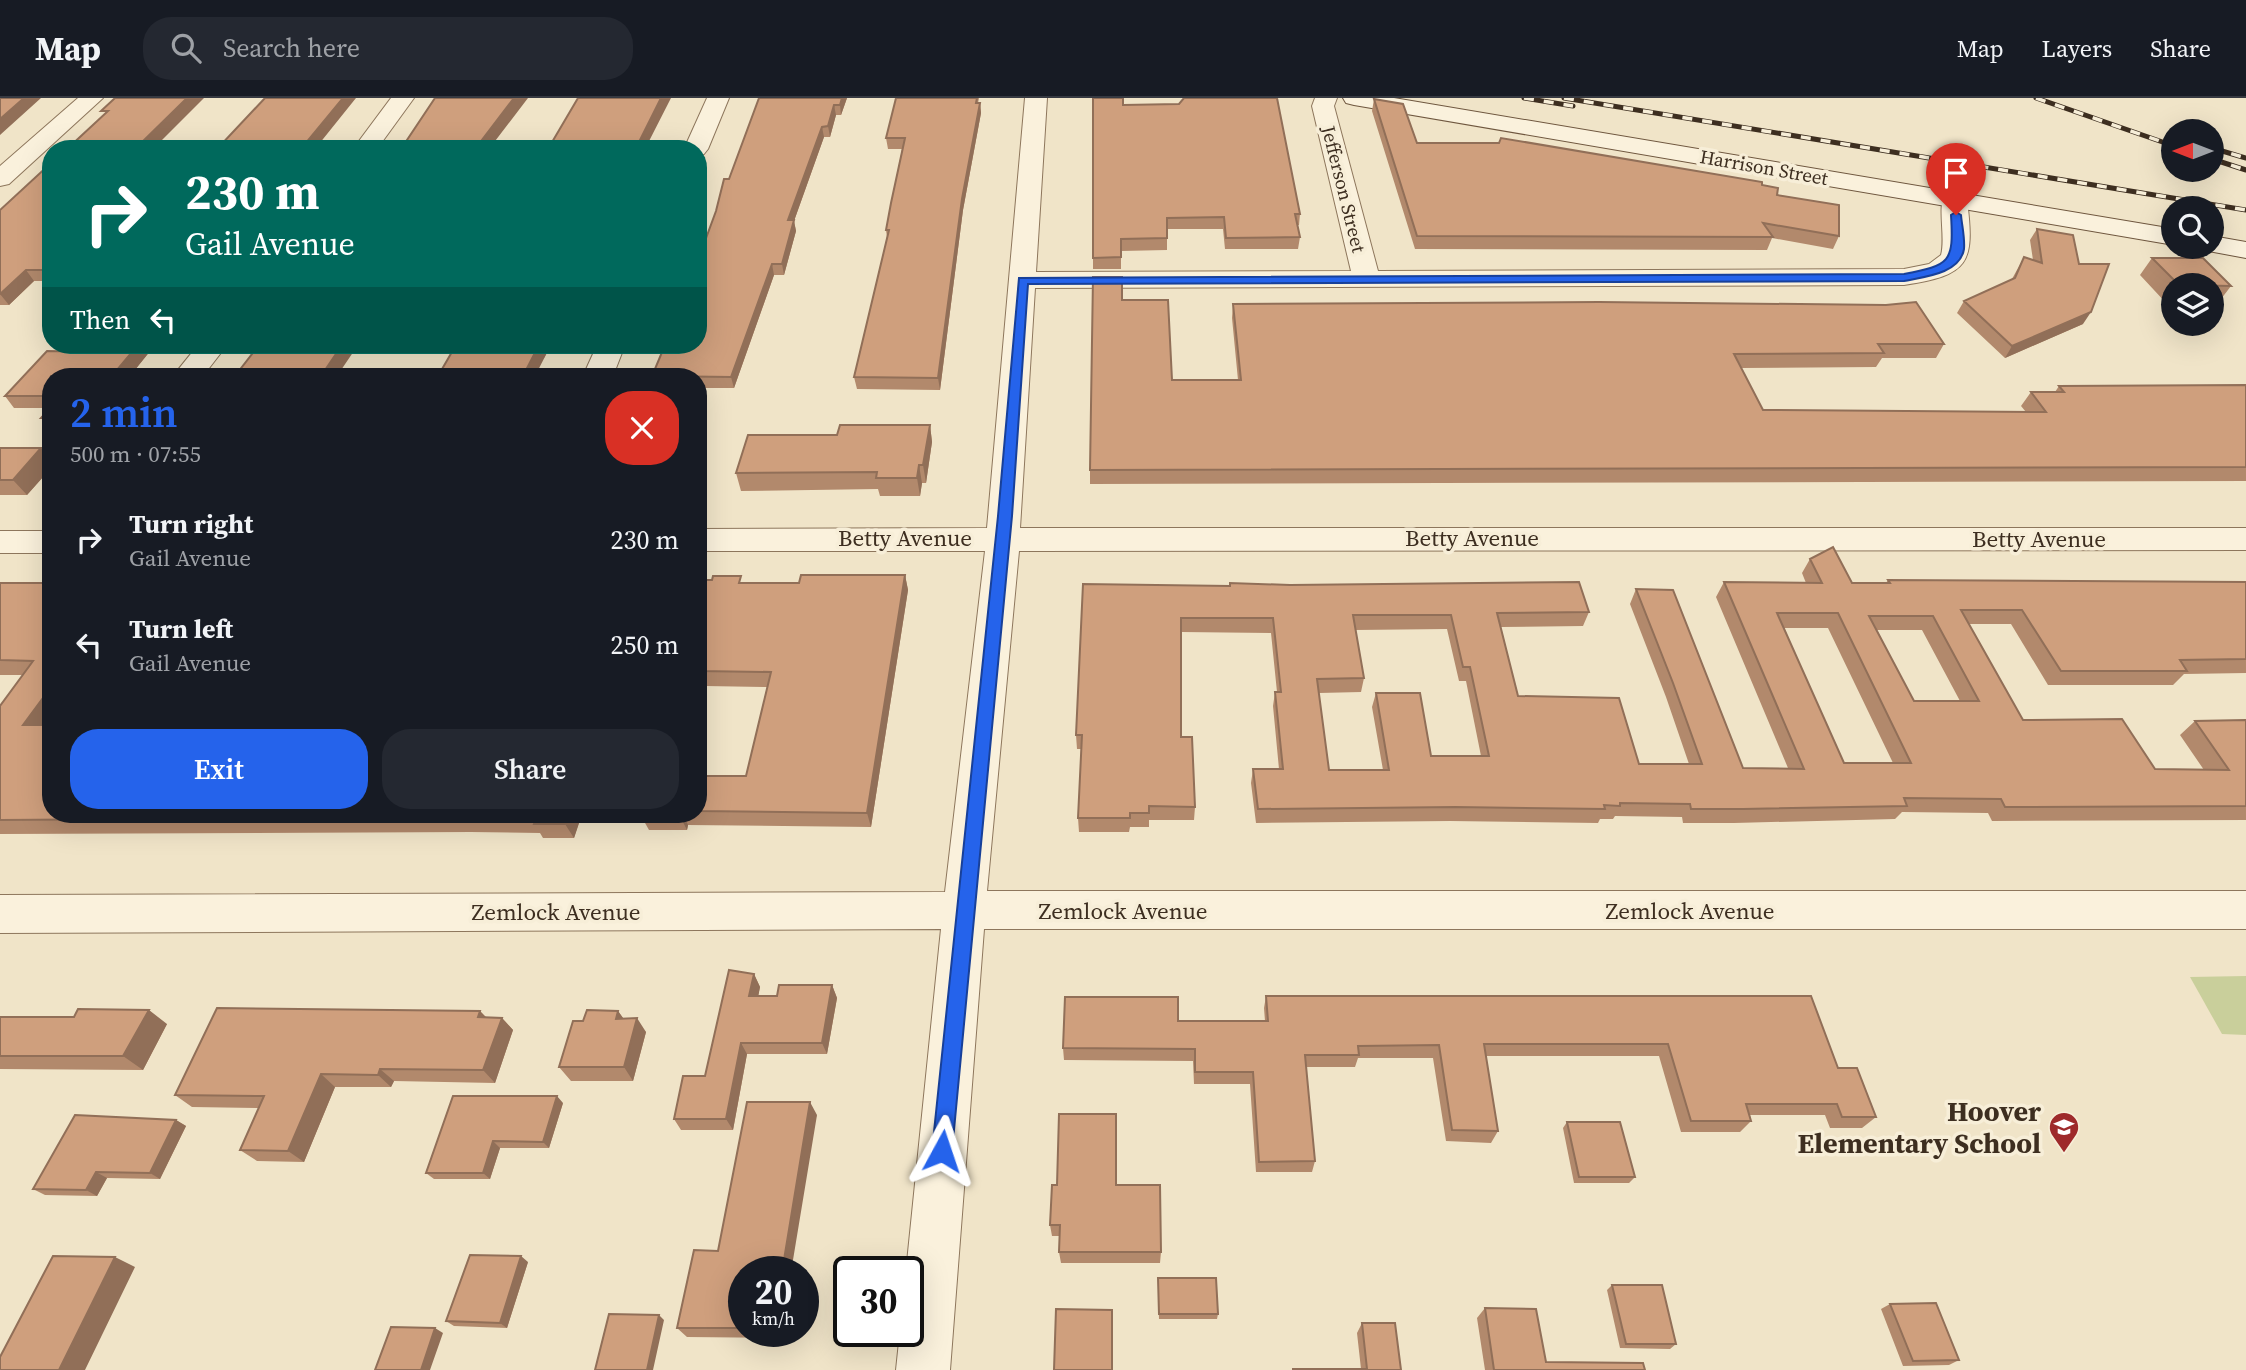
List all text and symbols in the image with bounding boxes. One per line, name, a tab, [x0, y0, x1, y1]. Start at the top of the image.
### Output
search box	[143, 17, 633, 80]
text: Map	[35, 26, 101, 71]
icon: search	[167, 29, 205, 67]
text: Search here	[223, 30, 360, 66]
text: Map	[1957, 32, 2004, 65]
text: Layers	[2042, 32, 2112, 65]
text: Share	[2150, 32, 2211, 65]
north arrow	[2161, 119, 2224, 182]
map controls	[2161, 119, 2224, 336]
street label: Jefferson Street	[1315, 122, 1373, 256]
street label: Harrison Street	[1698, 143, 1831, 191]
pin	[1926, 143, 1986, 215]
icon: arrive	[1937, 154, 1975, 192]
text: 230 m	[185, 158, 320, 225]
icon: right	[70, 168, 161, 259]
button: search	[2161, 196, 2224, 259]
text: Gail Avenue	[185, 222, 355, 266]
button: layers	[2161, 273, 2224, 336]
icon: left	[144, 301, 182, 339]
text: Then	[70, 302, 130, 338]
text: 2 min	[70, 383, 178, 441]
button: close	[605, 391, 679, 465]
text: 500 m · 07:55	[70, 438, 201, 470]
text: Turn right	[129, 506, 253, 542]
icon: right	[70, 521, 108, 559]
text: 230 m	[611, 522, 679, 558]
street label: Betty Avenue	[838, 522, 972, 554]
street label: Betty Avenue	[1405, 522, 1539, 554]
street label: Betty Avenue	[1972, 523, 2106, 555]
text: Gail Avenue	[129, 542, 251, 574]
text: Turn left	[129, 611, 233, 647]
icon: left	[70, 626, 108, 664]
text: 250 m	[611, 627, 679, 663]
text: Gail Avenue	[129, 647, 251, 679]
button: Exit	[70, 729, 368, 809]
button: Share	[382, 729, 679, 809]
street label: Zemlock Avenue	[1038, 895, 1208, 927]
street label: Zemlock Avenue	[1605, 895, 1775, 927]
street label: Zemlock Avenue	[471, 896, 641, 928]
place label: Hoover Elementary School	[1797, 1092, 2041, 1162]
school or university icon: Hoover Elementary School	[2047, 1110, 2081, 1154]
position arrow	[905, 1114, 979, 1188]
speed limit sign: 30	[833, 1256, 924, 1347]
text: 20	[755, 1268, 792, 1316]
text: km/h	[752, 1306, 795, 1331]

